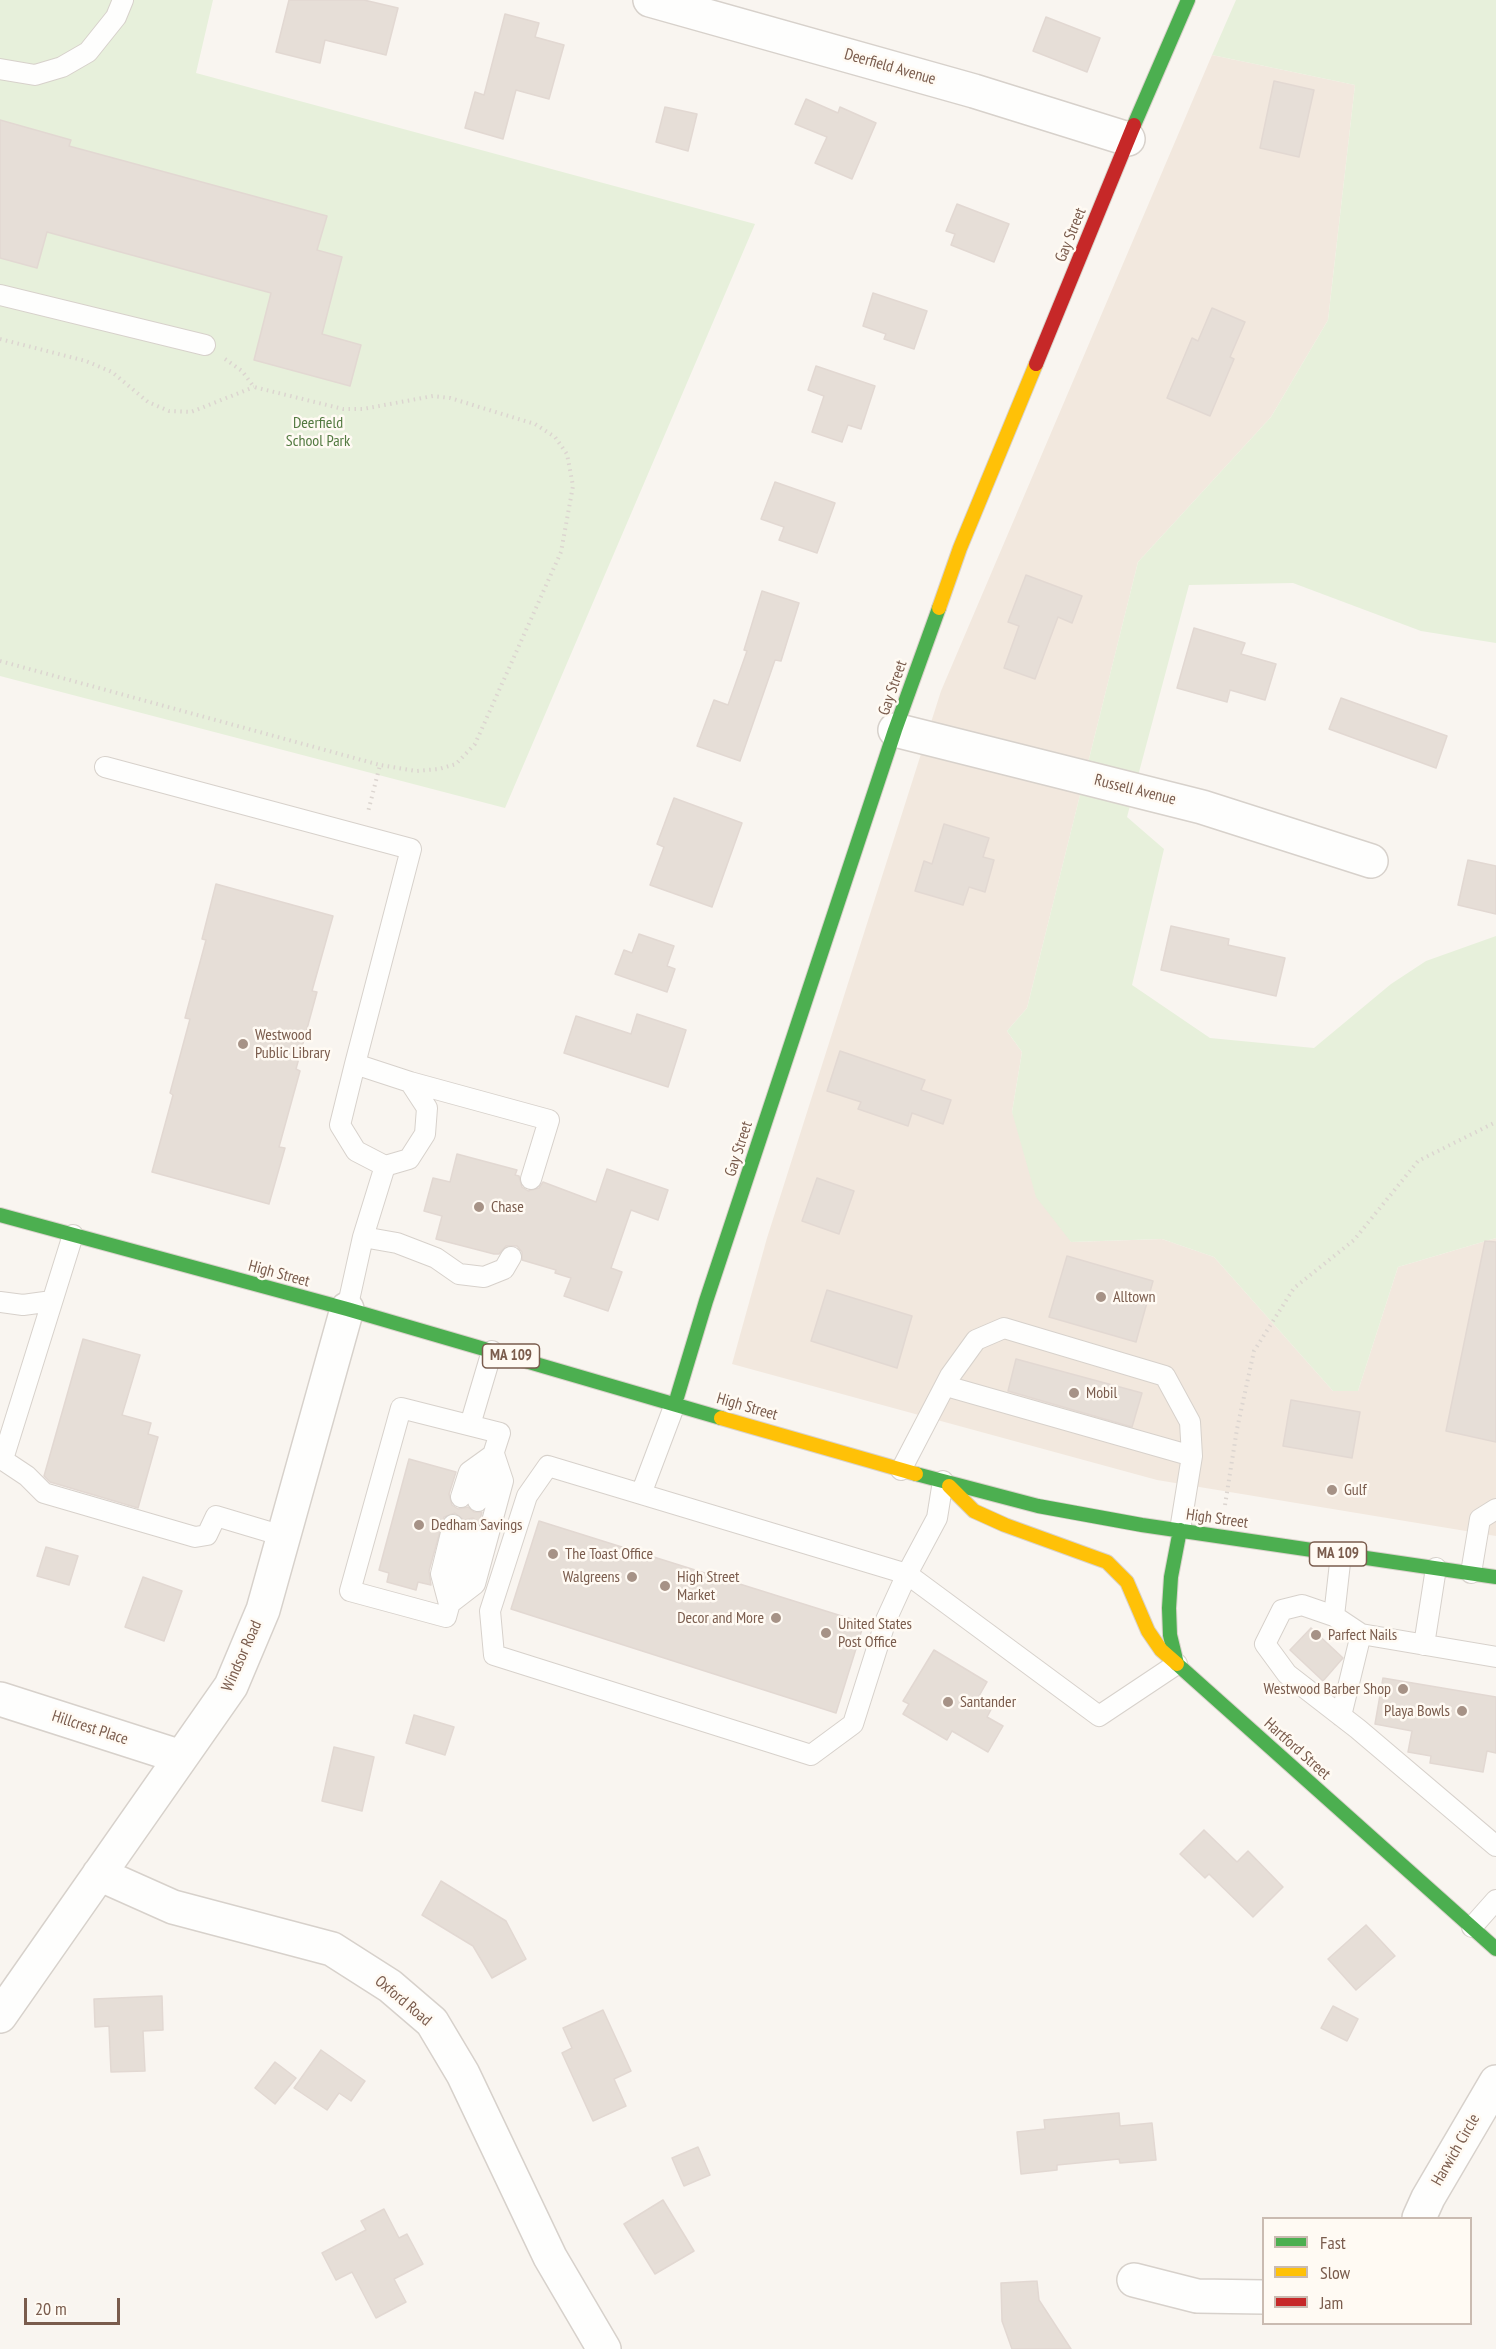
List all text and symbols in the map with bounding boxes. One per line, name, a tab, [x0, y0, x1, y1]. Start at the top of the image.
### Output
street label: Deerfield Avenue	[842, 45, 938, 89]
street label: Gay Street	[1051, 205, 1091, 265]
park label: Deerfield School Park	[286, 413, 350, 451]
street label: Gay Street	[875, 658, 911, 718]
street label: Russell Avenue	[1092, 771, 1178, 809]
place label: Westwood Public Library	[255, 1025, 330, 1063]
marker: Westwood Public Library	[236, 1037, 250, 1051]
street label: Gay Street	[721, 1119, 757, 1179]
place label: Chase	[491, 1197, 524, 1217]
marker: Chase	[472, 1200, 486, 1214]
street label: High Street	[246, 1257, 312, 1291]
place label: Alltown	[1113, 1287, 1156, 1307]
marker: Alltown	[1094, 1290, 1108, 1304]
road number: MA 109	[482, 1344, 540, 1368]
place label: Mobil	[1086, 1383, 1117, 1403]
marker: Mobil	[1067, 1386, 1081, 1400]
street label: High Street	[714, 1389, 780, 1425]
place label: Gulf	[1344, 1480, 1367, 1500]
marker: Gulf	[1325, 1483, 1339, 1497]
street label: High Street	[1185, 1505, 1249, 1533]
place label: Dedham Savings	[431, 1515, 522, 1535]
marker: Dedham Savings	[412, 1518, 426, 1532]
road number: MA 109	[1310, 1542, 1366, 1566]
place label: The Toast Office	[565, 1544, 653, 1564]
marker: The Toast Office	[546, 1547, 560, 1561]
place label: Walgreens	[563, 1567, 620, 1587]
place label: High Street Market	[677, 1567, 740, 1605]
marker: Walgreens	[625, 1570, 639, 1584]
marker: High Street Market	[658, 1579, 672, 1593]
place label: Decor and More	[677, 1608, 764, 1628]
marker: Decor and More	[769, 1611, 783, 1625]
place label: United States Post Office	[838, 1614, 912, 1652]
street label: Windsor Road	[218, 1618, 266, 1694]
place label: Parfect Nails	[1328, 1625, 1397, 1645]
marker: United States Post Office	[819, 1626, 833, 1640]
marker: Parfect Nails	[1309, 1628, 1323, 1642]
place label: Westwood Barber Shop	[1264, 1679, 1391, 1699]
marker: Westwood Barber Shop	[1396, 1682, 1410, 1696]
place label: Santander	[960, 1692, 1016, 1712]
marker: Santander	[941, 1695, 955, 1709]
place label: Playa Bowls	[1384, 1701, 1450, 1721]
marker: Playa Bowls	[1455, 1704, 1469, 1718]
street label: Hillcrest Place	[50, 1707, 130, 1749]
street label: Hartford Street	[1260, 1714, 1334, 1784]
street label: Oxford Road	[371, 1972, 435, 2030]
street label: Harwich Circle	[1428, 2111, 1484, 2189]
legend	[1262, 2217, 1472, 2325]
text: Fast	[1320, 2231, 1346, 2254]
text: Slow	[1320, 2261, 1350, 2284]
scale bar	[27, 2286, 123, 2324]
text: Jam	[1320, 2291, 1343, 2314]
text: 20 m	[35, 2297, 67, 2320]

